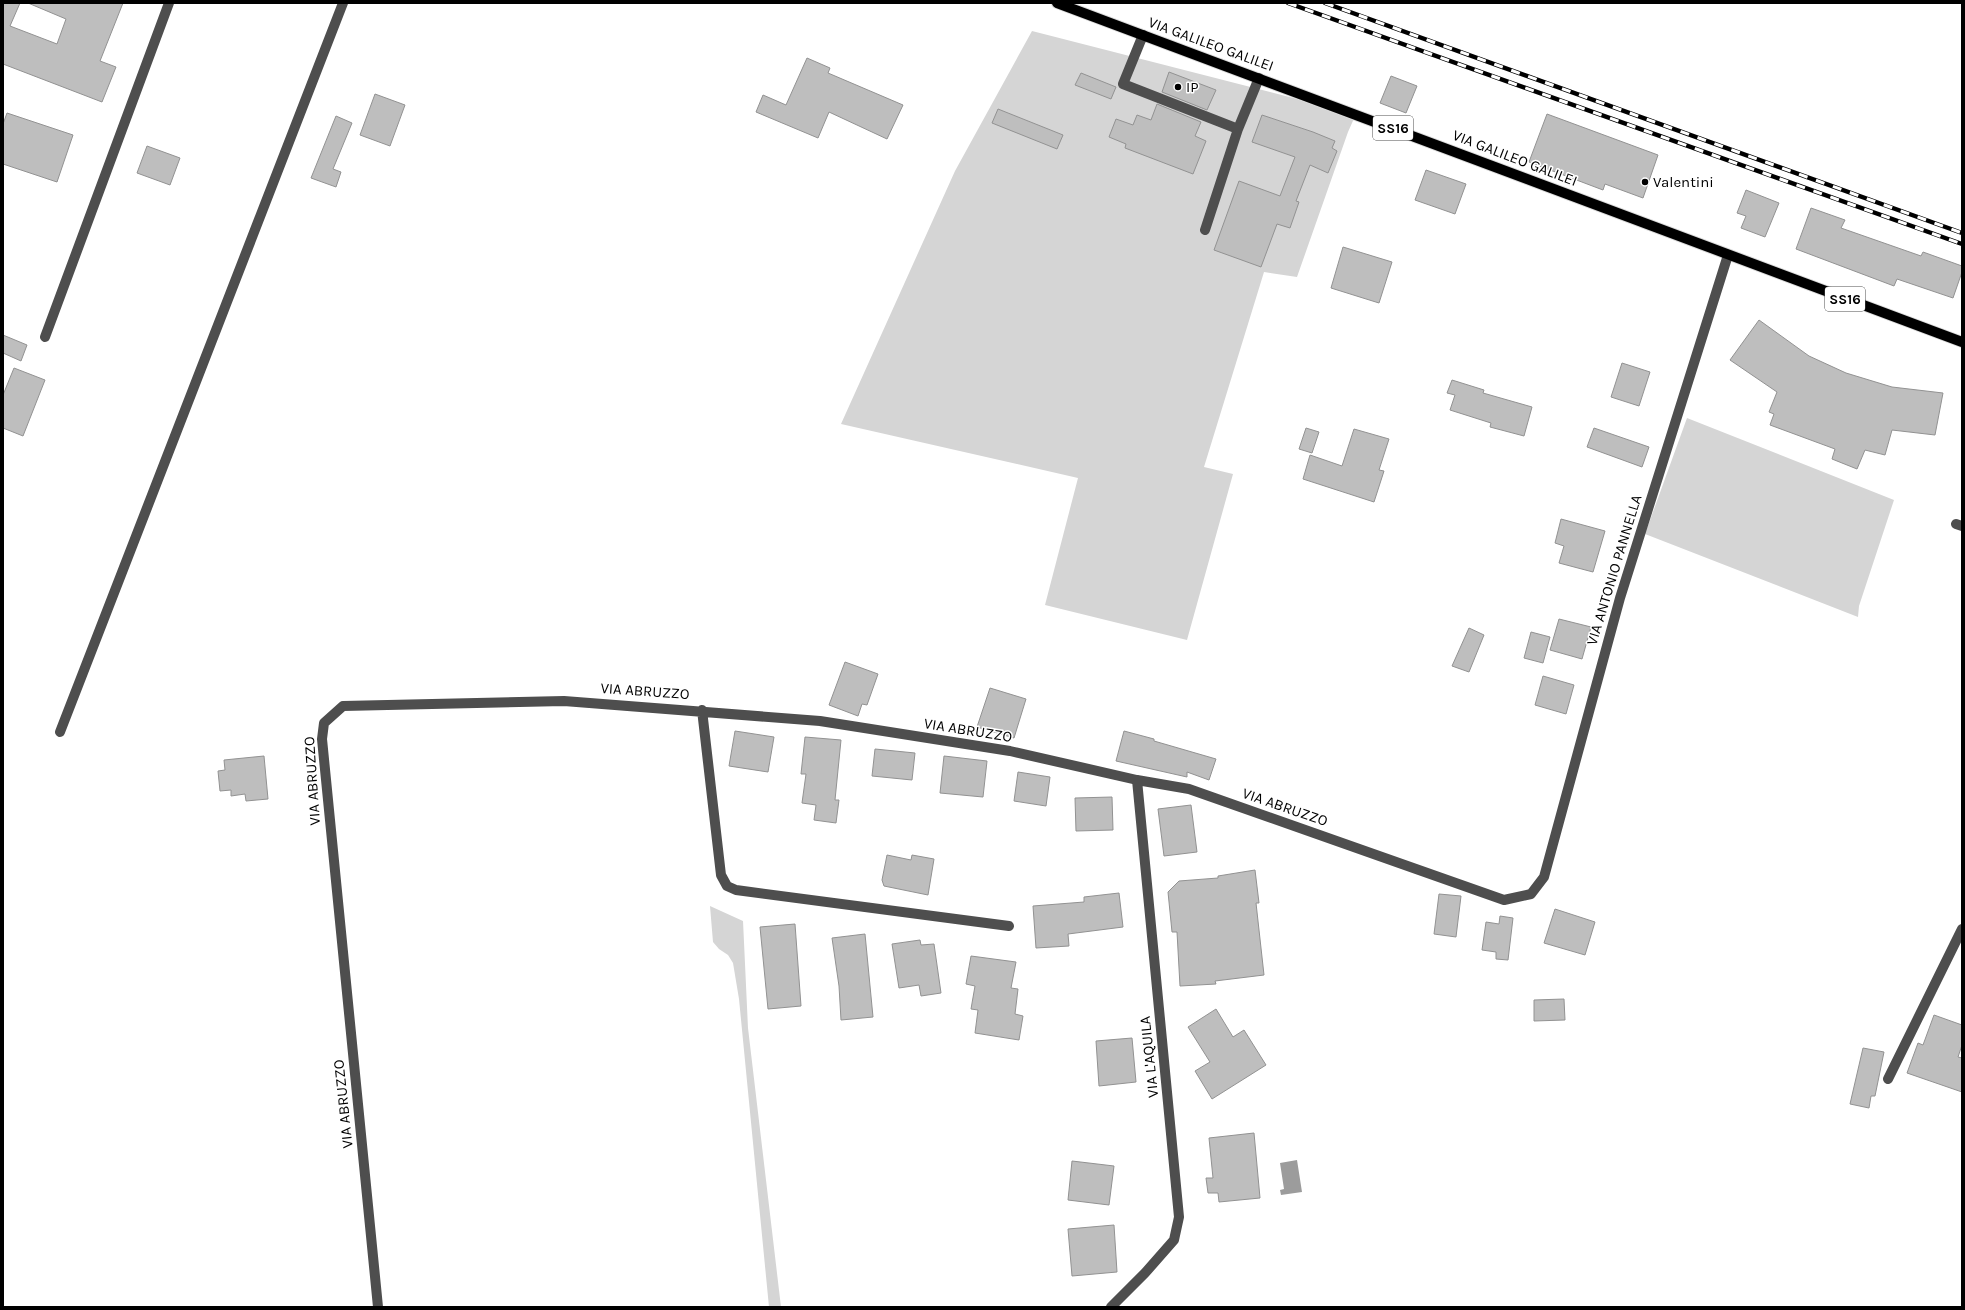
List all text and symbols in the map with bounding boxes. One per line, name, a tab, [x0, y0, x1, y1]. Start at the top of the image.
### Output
street label: VIA GALILEO GALILEI	[1146, 13, 1276, 75]
place label: IP	[1186, 78, 1199, 96]
marker: IP	[1173, 82, 1183, 92]
road number: SS16	[1373, 116, 1413, 140]
street label: VIA GALILEO GALILEI	[1450, 126, 1580, 190]
place label: Valentini	[1653, 173, 1714, 191]
marker: Valentini	[1640, 177, 1650, 187]
road number: SS16	[1825, 287, 1865, 311]
street label: VIA ANTONIO PANNELLA	[1583, 492, 1646, 647]
street label: VIA ABRUZZO	[600, 679, 690, 703]
street label: VIA ABRUZZO	[923, 714, 1013, 746]
street label: VIA ABRUZZO	[300, 736, 324, 826]
street label: VIA ABRUZZO	[1240, 784, 1330, 830]
street label: VIA L'AQUILA	[1136, 1015, 1162, 1099]
street label: VIA ABRUZZO	[329, 1059, 357, 1149]

